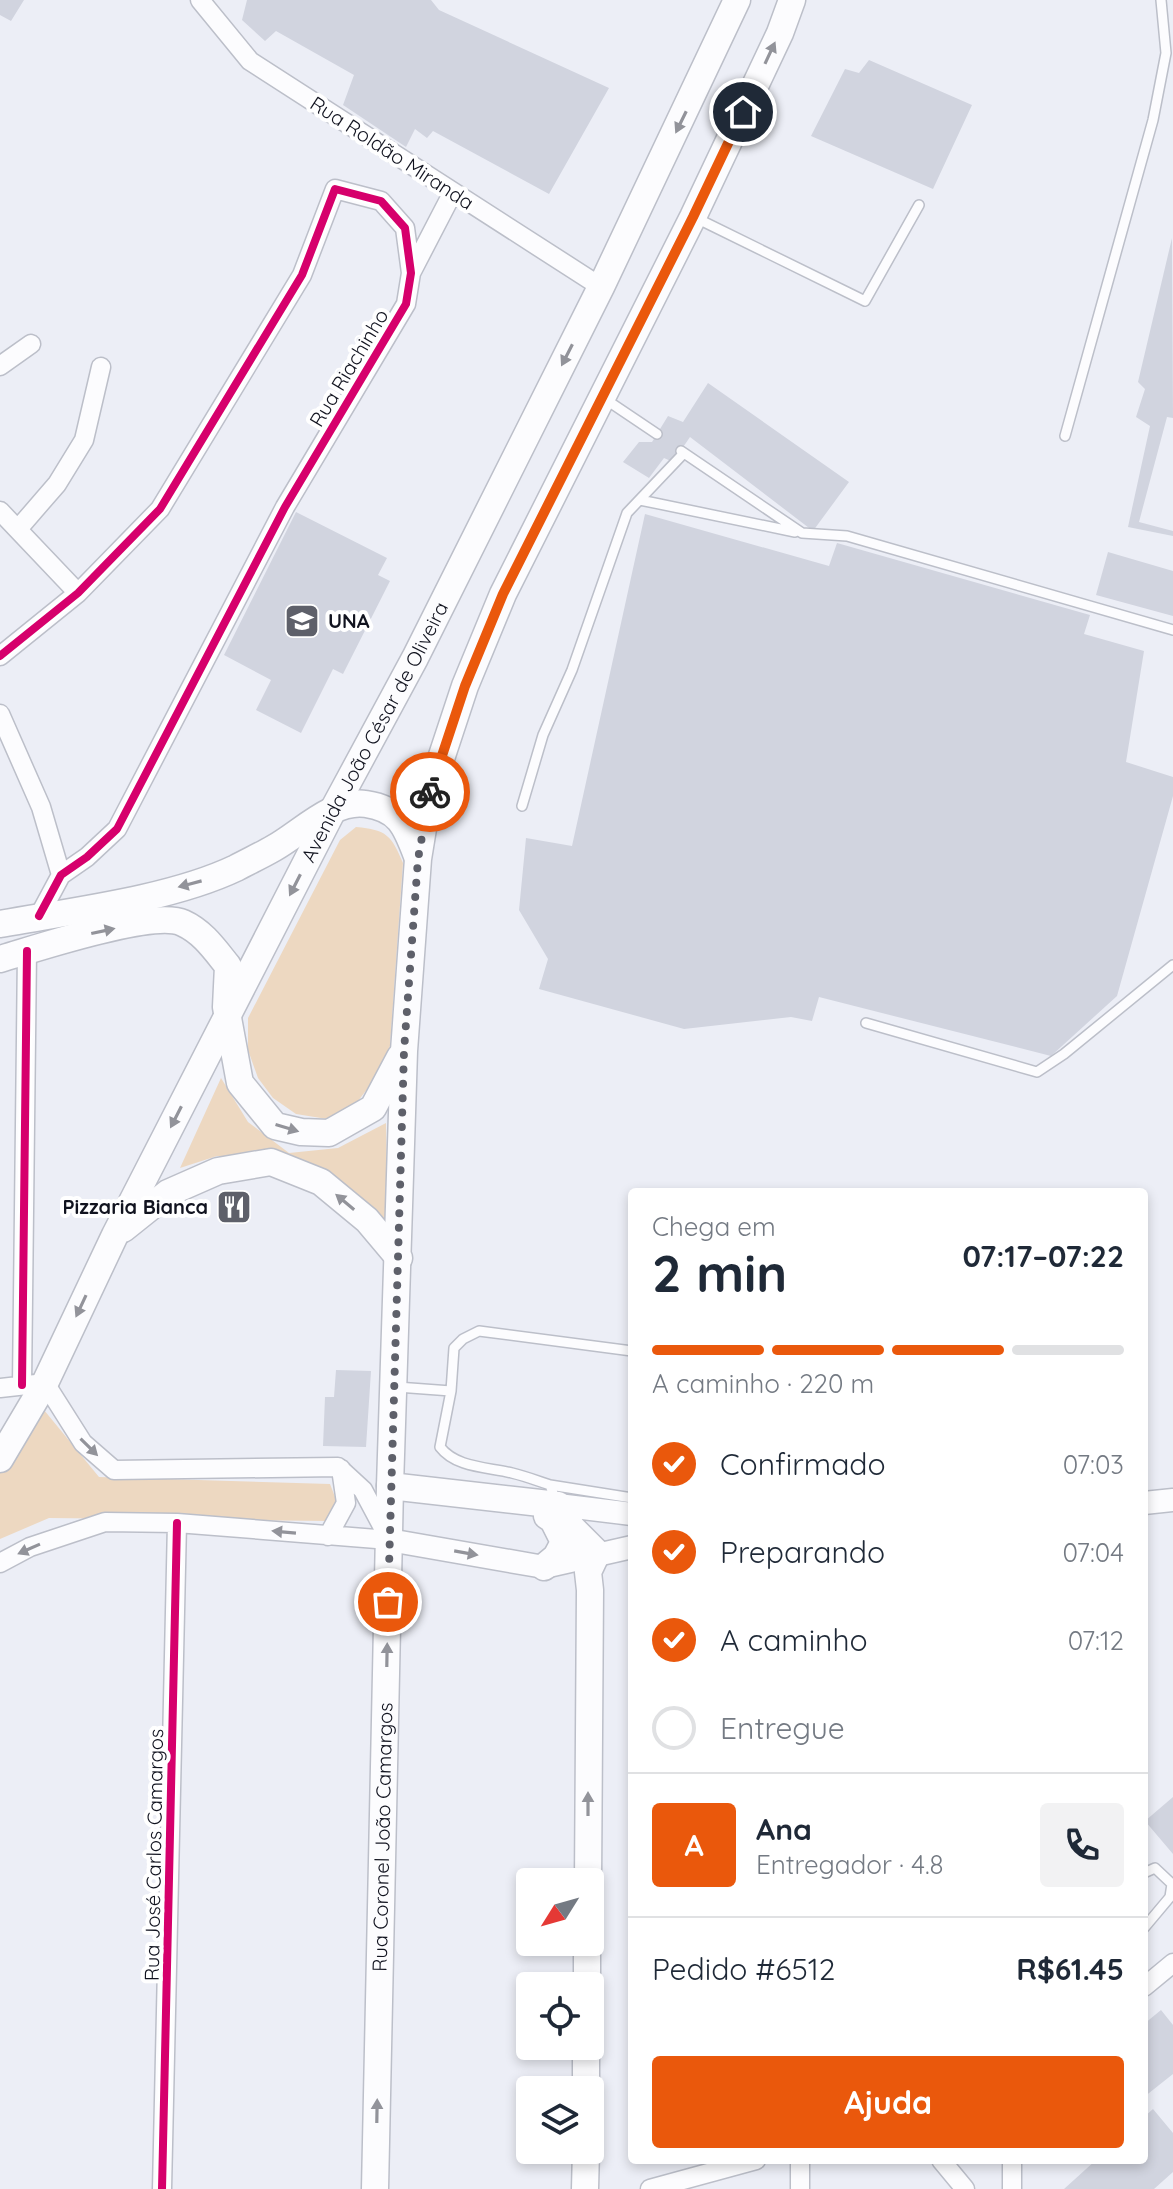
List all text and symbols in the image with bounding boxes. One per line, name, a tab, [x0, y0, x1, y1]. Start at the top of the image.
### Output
one-way arrow	[763, 41, 777, 65]
pin	[709, 78, 777, 146]
street label: Rua Roldão Miranda	[306, 90, 479, 215]
icon: home	[721, 90, 765, 134]
one-way arrow	[674, 110, 688, 133]
street label: Rua Riachinho	[304, 304, 394, 431]
one-way arrow	[560, 344, 573, 367]
street label: Avenida João César de Oliveira	[295, 598, 453, 866]
school or university icon: UNA	[283, 602, 321, 640]
place label: UNA	[328, 608, 370, 633]
courier	[390, 752, 470, 832]
icon: bike	[408, 770, 452, 814]
one-way arrow	[288, 874, 301, 897]
one-way arrow	[177, 878, 201, 891]
one-way arrow	[90, 924, 115, 937]
one-way arrow	[169, 1105, 183, 1128]
one-way arrow	[275, 1122, 299, 1135]
restaurant icon: Pizzaria Bianca	[215, 1188, 253, 1226]
place label: Pizzaria Bianca	[62, 1194, 208, 1219]
one-way arrow	[335, 1194, 355, 1211]
text: Chega em	[652, 1210, 776, 1243]
text: 07:17–07:22	[962, 1237, 1124, 1275]
text: 2 min	[652, 1240, 787, 1305]
one-way arrow	[74, 1294, 88, 1317]
text: A caminho · 220 m	[652, 1367, 874, 1400]
one-way arrow	[79, 1437, 98, 1456]
icon: check	[652, 1442, 696, 1486]
text: Confirmado	[720, 1445, 886, 1483]
text: 07:03	[1063, 1448, 1124, 1481]
one-way arrow	[271, 1525, 296, 1538]
icon: check	[652, 1530, 696, 1574]
text: Preparando	[720, 1533, 885, 1571]
text: 07:04	[1063, 1536, 1124, 1569]
one-way arrow	[17, 1542, 40, 1555]
one-way arrow	[454, 1548, 479, 1560]
pin	[354, 1568, 422, 1636]
icon: bag	[366, 1580, 410, 1624]
icon: check	[652, 1618, 696, 1662]
text: A caminho	[720, 1621, 868, 1659]
text: 07:12	[1068, 1624, 1124, 1657]
one-way arrow	[380, 1642, 393, 1667]
street label: Rua Coronel João Camargos	[367, 1702, 397, 1972]
text: Entregue	[720, 1709, 845, 1747]
street label: Rua José Carlos Camargos	[139, 1729, 168, 1981]
one-way arrow	[582, 1791, 594, 1816]
button: phone	[1040, 1803, 1124, 1887]
text: Ana	[756, 1810, 812, 1848]
text: A	[684, 1826, 704, 1864]
text: Entregador · 4.8	[756, 1848, 944, 1881]
north arrow	[516, 1868, 604, 1956]
map controls	[516, 1868, 604, 2164]
text: Pedido #6512	[652, 1950, 835, 1988]
text: R$61.45	[1016, 1950, 1124, 1988]
button: locate	[516, 1972, 604, 2060]
button: Ajuda	[652, 2056, 1124, 2148]
button: layers	[516, 2076, 604, 2164]
one-way arrow	[370, 2098, 383, 2123]

